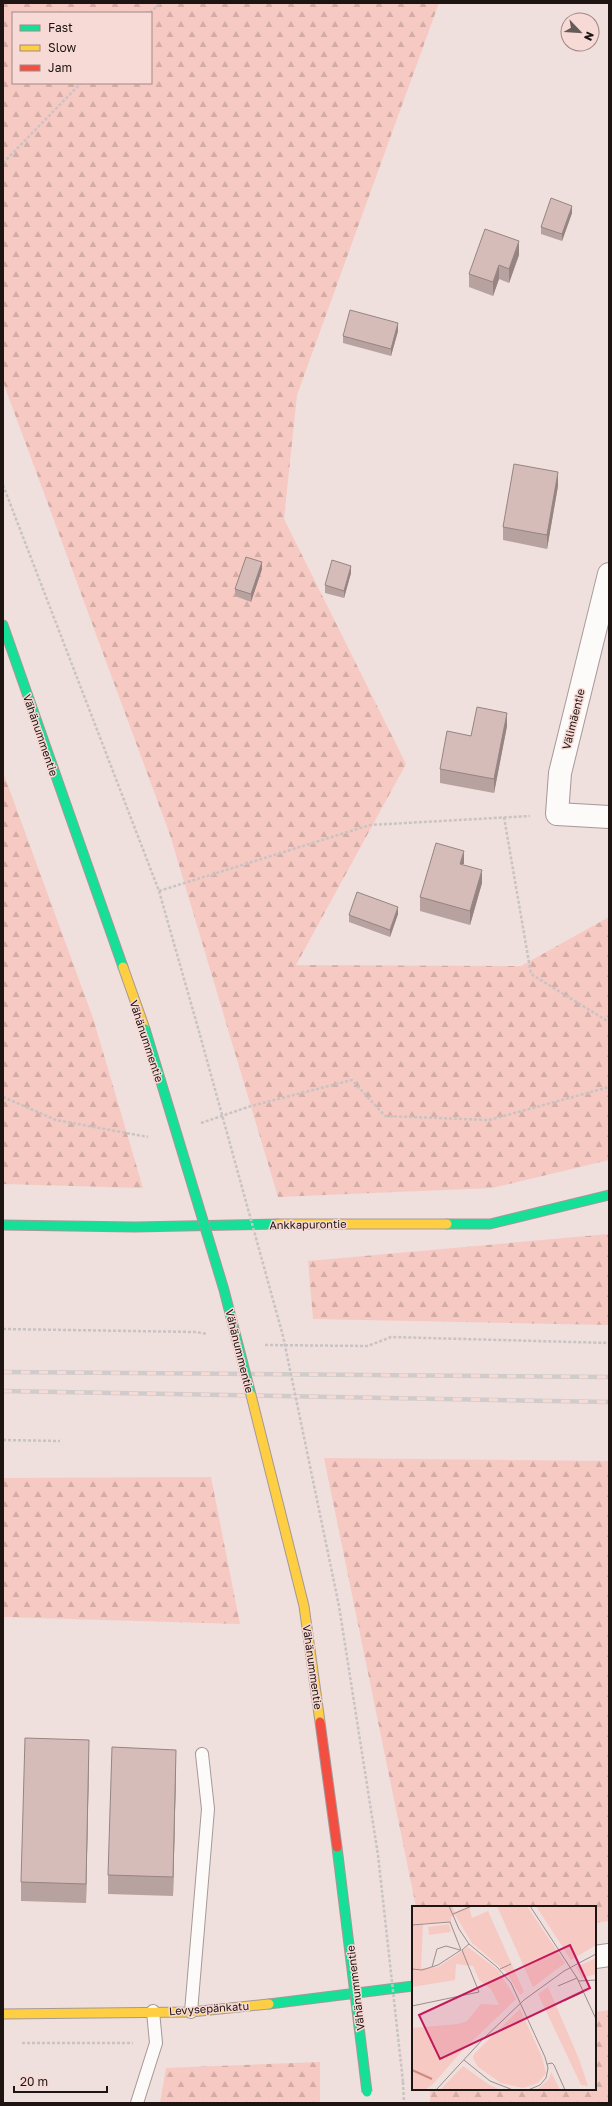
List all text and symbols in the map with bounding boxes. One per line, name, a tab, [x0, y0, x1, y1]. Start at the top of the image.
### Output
legend	[12, 12, 152, 84]
north arrow	[560, 12, 600, 52]
text: Fast	[48, 20, 73, 35]
text: N	[582, 30, 597, 43]
text: Slow	[48, 40, 76, 55]
text: Jam	[48, 60, 72, 75]
street label: Välimäentie	[559, 687, 587, 751]
street label: Vähänummentie	[21, 692, 61, 778]
street label: Vähänummentie	[128, 998, 166, 1084]
street label: Ankkapurontie	[269, 1217, 347, 1231]
street label: Vähänummentie	[223, 1308, 257, 1394]
street label: Vähänummentie	[301, 1624, 325, 1710]
inset map	[412, 1906, 596, 2090]
street label: Vähänummentie	[343, 1945, 367, 2031]
street label: Levysepänkatu	[169, 1999, 249, 2017]
scale bar	[14, 2068, 107, 2094]
text: 20 m	[20, 2074, 48, 2089]

